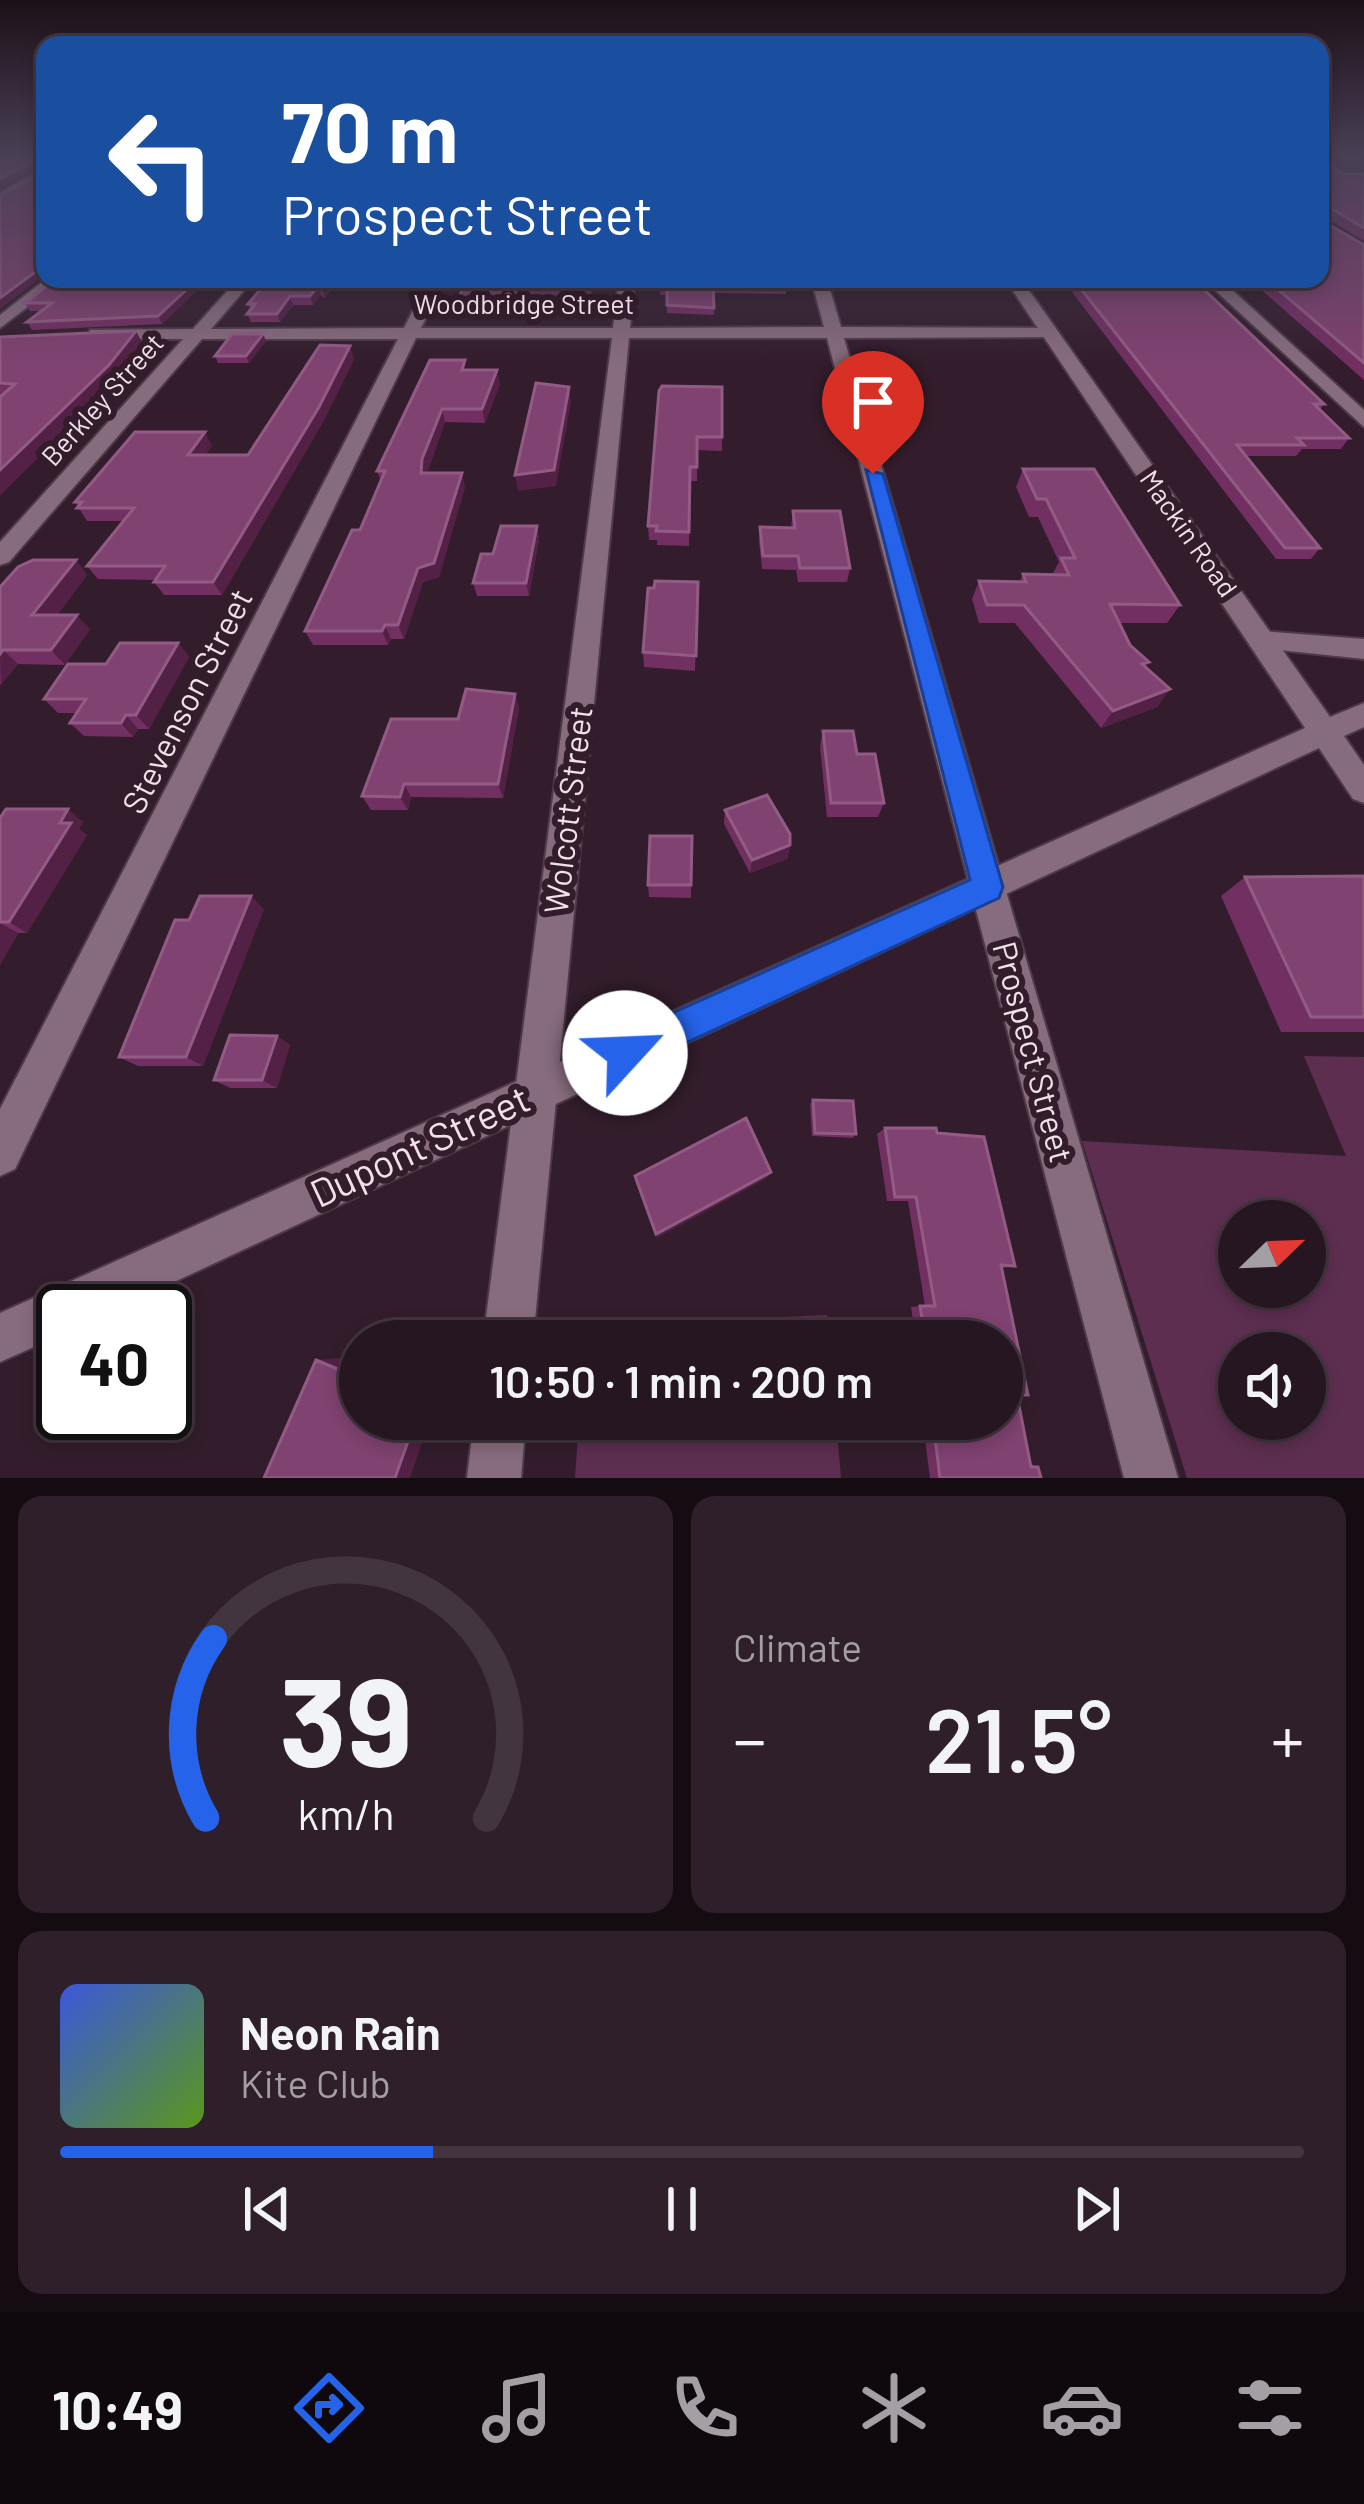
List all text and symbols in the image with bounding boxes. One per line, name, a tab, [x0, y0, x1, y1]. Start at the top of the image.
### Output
text: 70 m	[282, 79, 458, 180]
icon: left	[84, 84, 240, 240]
text: Prospect Street	[282, 181, 653, 246]
street label: Woodbridge Street	[414, 287, 634, 319]
street label: Berkley Street	[34, 326, 169, 471]
pin	[822, 351, 924, 474]
icon: arrive	[840, 369, 906, 435]
street label: Mackin Road	[1134, 463, 1245, 602]
street label: Stevenson Street	[112, 582, 260, 820]
street label: Wolcott Street	[534, 704, 600, 916]
street label: Prospect Street	[985, 937, 1083, 1166]
position arrow	[562, 990, 688, 1116]
street label: Dupont Street	[302, 1073, 536, 1216]
north arrow	[1218, 1200, 1326, 1308]
map controls	[1218, 1200, 1326, 1440]
speed limit sign: 40	[36, 1284, 192, 1440]
button: sound	[1218, 1332, 1326, 1440]
text: 10:50 · 1 min · 200 m	[489, 1353, 873, 1407]
text: Climate	[733, 1623, 862, 1670]
text: 39	[279, 1642, 412, 1792]
text: 21.5°	[925, 1683, 1112, 1791]
text: −	[733, 1698, 766, 1777]
text: +	[1271, 1698, 1304, 1777]
text: km/h	[297, 1786, 394, 1838]
text: Neon Rain	[240, 2005, 441, 2059]
text: Kite Club	[240, 2059, 391, 2106]
icon: previous	[234, 2176, 300, 2242]
icon: pause	[649, 2176, 715, 2242]
icon: next	[1064, 2176, 1130, 2242]
icon: directions	[287, 2366, 371, 2450]
icon: music	[475, 2366, 559, 2450]
icon: phone	[663, 2366, 747, 2450]
icon: climate	[852, 2366, 936, 2450]
icon: car	[1040, 2366, 1124, 2450]
icon: filters	[1228, 2366, 1312, 2450]
text: 10:49	[52, 2376, 183, 2441]

